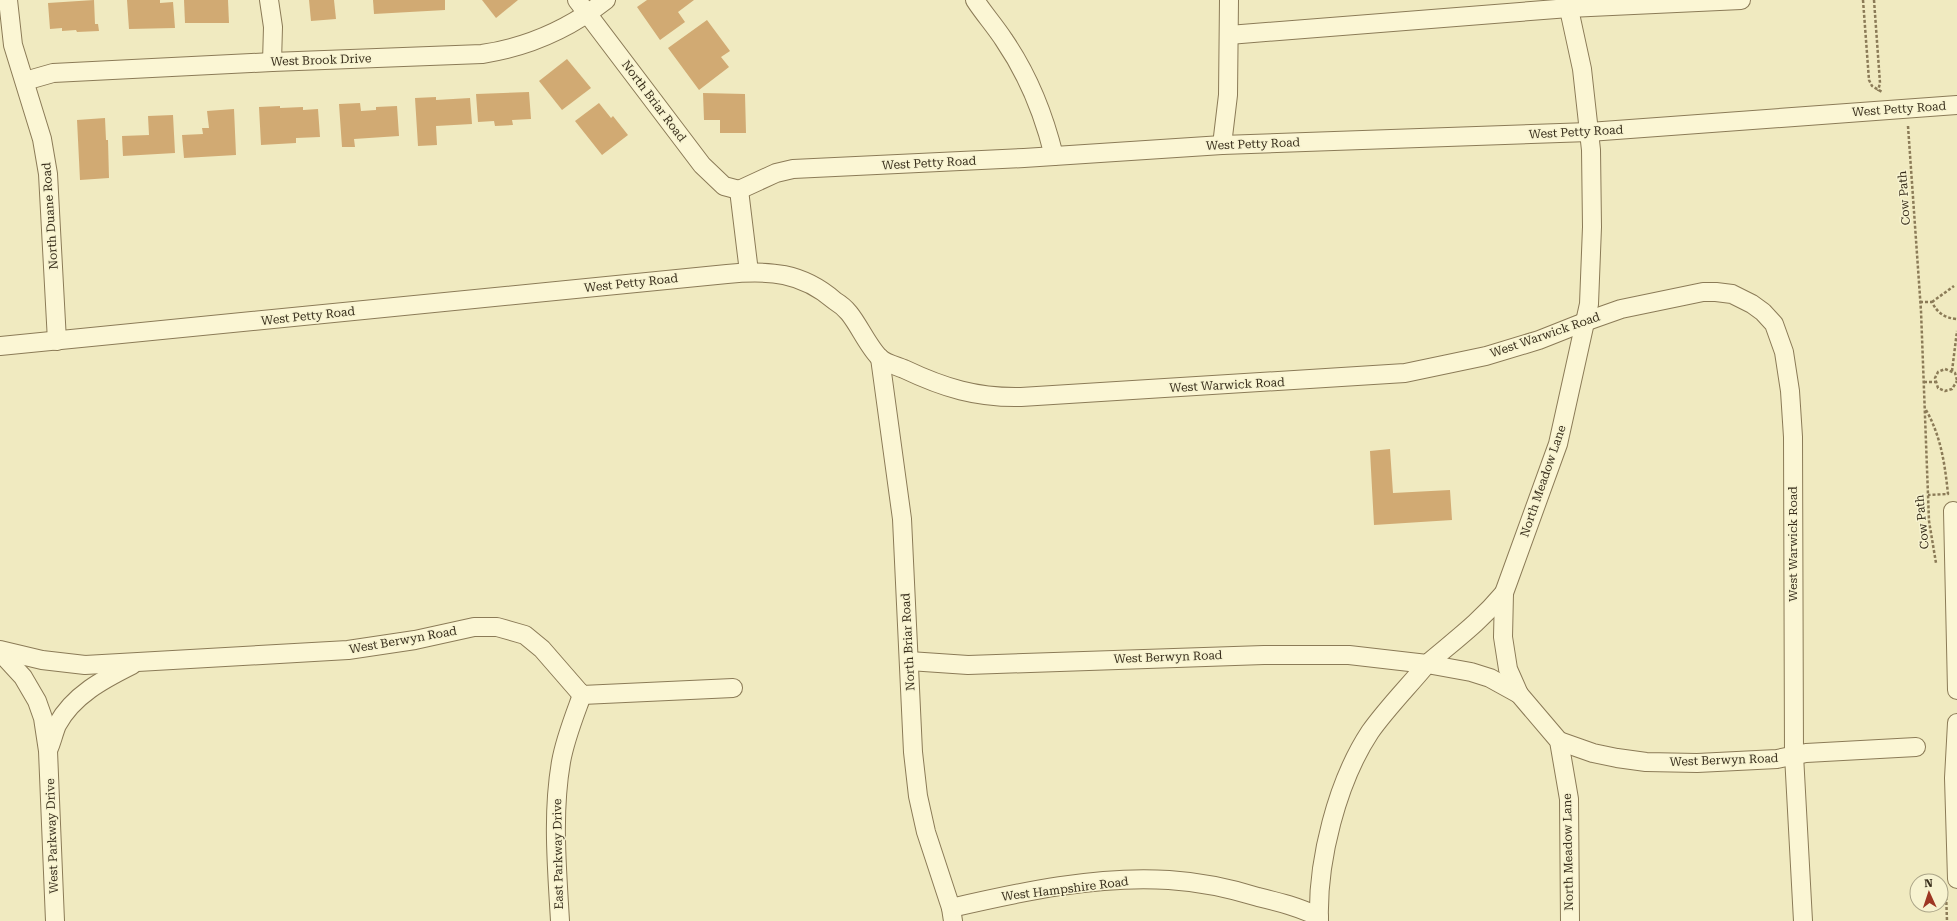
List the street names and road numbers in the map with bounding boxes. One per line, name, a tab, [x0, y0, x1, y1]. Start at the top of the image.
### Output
street label: West Brook Drive	[270, 51, 372, 69]
street label: North Briar Road	[619, 58, 689, 145]
street label: West Petty Road	[1851, 99, 1947, 119]
street label: West Petty Road	[1529, 123, 1624, 141]
street label: West Petty Road	[1206, 135, 1301, 153]
street label: West Petty Road	[882, 154, 977, 172]
street label: North Duane Road	[39, 162, 61, 270]
street label: Cow Path	[1895, 170, 1913, 226]
street label: West Petty Road	[583, 271, 679, 295]
street label: West Petty Road	[260, 304, 356, 328]
street label: West Warwick Road	[1488, 309, 1602, 360]
street label: West Warwick Road	[1169, 375, 1285, 395]
street label: North Meadow Lane	[1517, 423, 1569, 539]
street label: West Warwick Road	[1786, 486, 1800, 602]
street label: Cow Path	[1912, 494, 1932, 550]
street label: North Briar Road	[898, 592, 918, 691]
street label: West Berwyn Road	[348, 624, 458, 656]
street label: West Berwyn Road	[1113, 648, 1223, 666]
street label: West Berwyn Road	[1669, 751, 1779, 769]
street label: West Parkway Drive	[43, 778, 61, 894]
street label: North Meadow Lane	[1560, 793, 1576, 911]
street label: East Parkway Drive	[550, 798, 566, 910]
street label: West Hampshire Road	[1001, 874, 1130, 904]

